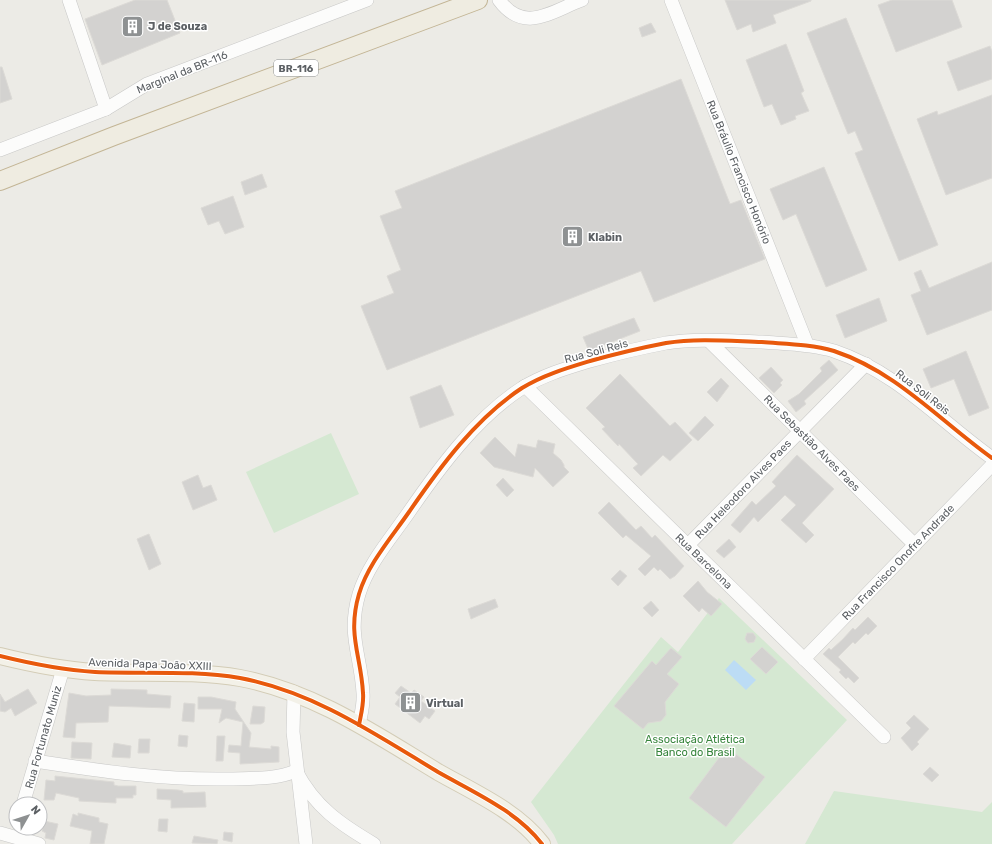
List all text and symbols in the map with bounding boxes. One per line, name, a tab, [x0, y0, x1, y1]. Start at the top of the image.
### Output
building icon: J de Souza	[120, 13, 146, 39]
place label: J de Souza	[148, 20, 207, 33]
street label: Marginal da BR-116	[135, 48, 230, 97]
road number: BR-116	[274, 60, 318, 76]
street label: Rua Bráulio Francisco Honório	[704, 98, 773, 246]
building icon: Klabin	[560, 224, 586, 250]
place label: Klabin	[588, 231, 622, 244]
street label: Rua Soli Reis	[563, 337, 630, 366]
street label: Rua Soli Reis	[893, 367, 953, 418]
street label: Rua Sebastião Alves Paes	[761, 393, 863, 494]
street label: Rua Heleodoro Alves Paes	[693, 437, 794, 542]
street label: Rua Francisco Onofre Andrade	[840, 502, 957, 623]
street label: Rua Barcelona	[673, 531, 735, 592]
street label: Avenida Papa João XXIII	[88, 656, 212, 673]
street label: Rua Fortunato Muniz	[23, 684, 65, 790]
building icon: Virtual	[397, 690, 423, 716]
place label: Virtual	[426, 697, 463, 710]
park label: Associação Atlética Banco do Brasil	[645, 733, 745, 759]
north arrow	[8, 796, 48, 836]
text: N	[28, 803, 43, 817]

